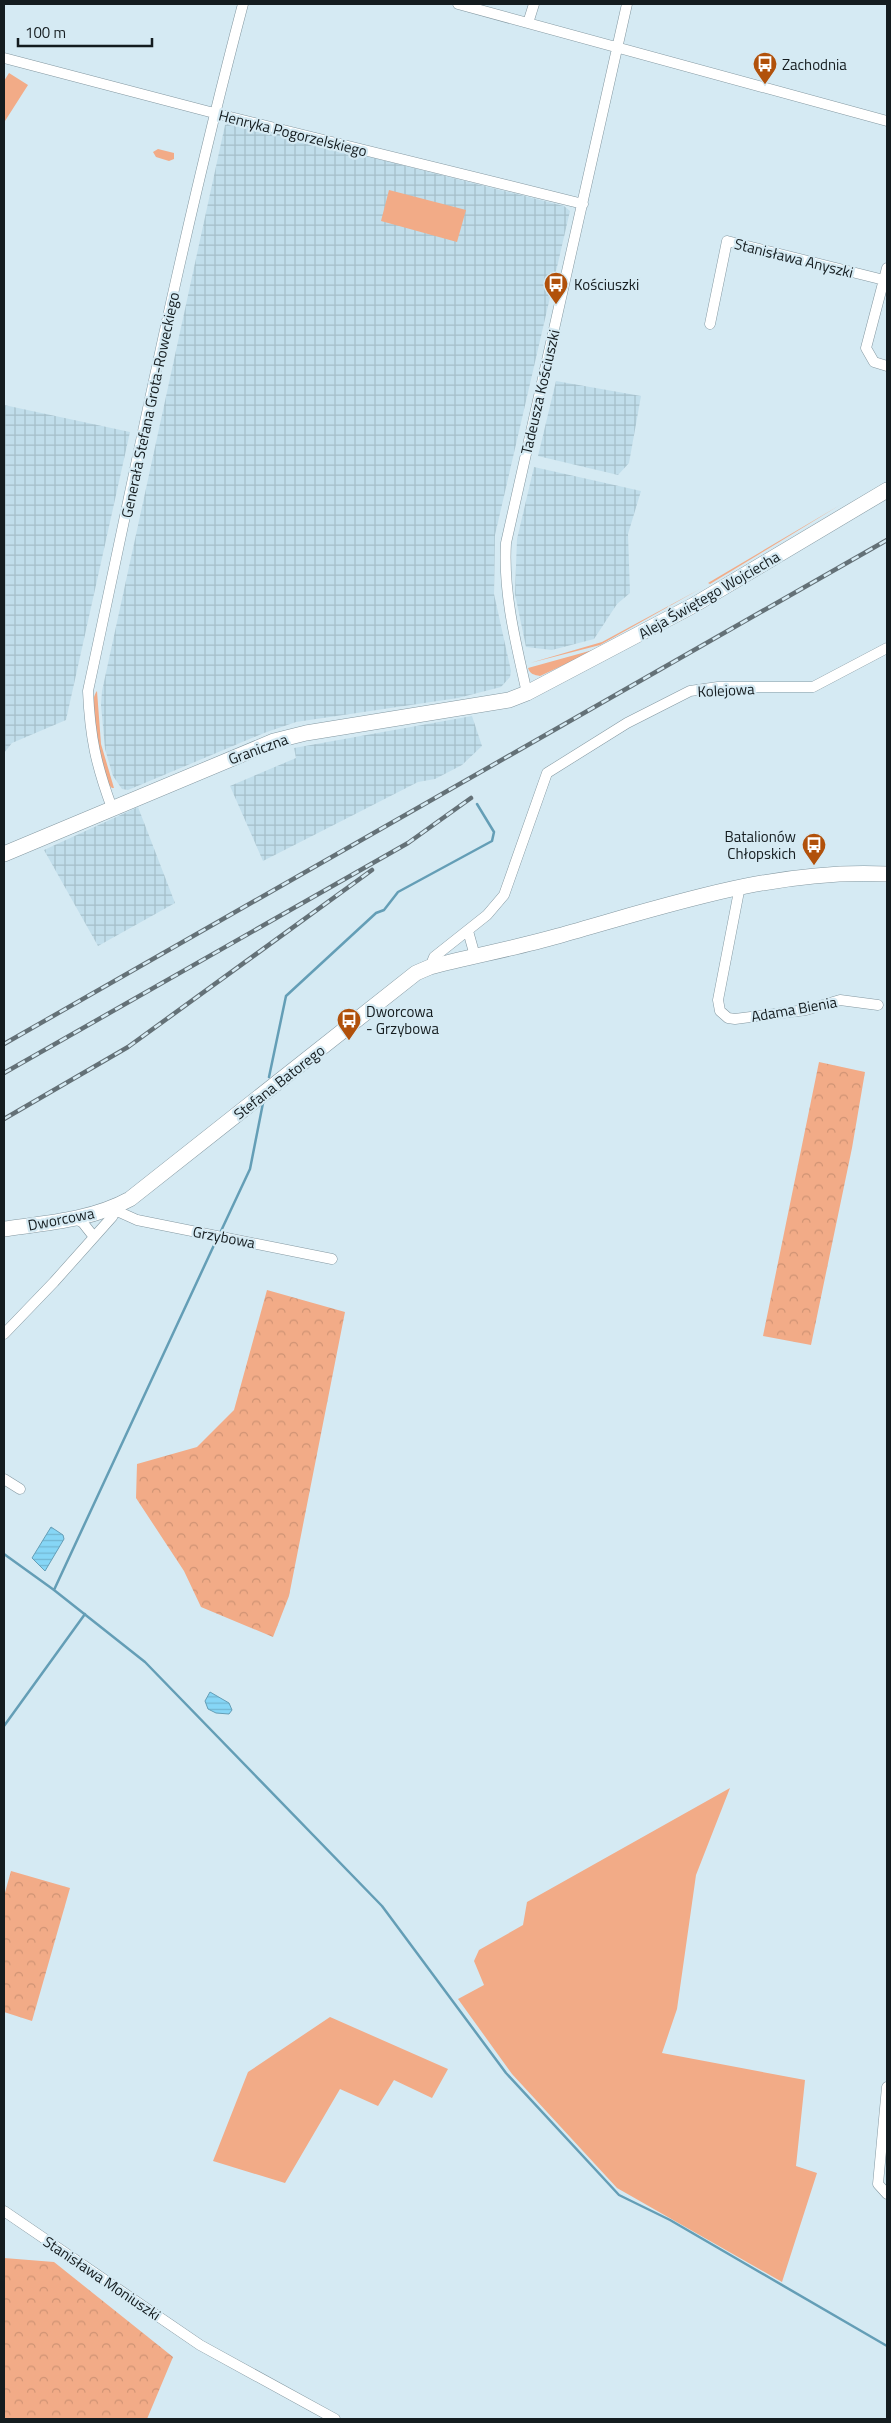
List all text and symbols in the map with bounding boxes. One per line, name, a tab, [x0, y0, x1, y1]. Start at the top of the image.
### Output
scale bar	[18, 15, 151, 47]
text: 100 m	[25, 21, 66, 44]
bus stop icon: Zachodnia	[752, 51, 778, 85]
place label: Zachodnia	[782, 53, 847, 76]
street label: Henryka Pogorzelskiego	[216, 103, 370, 163]
street label: Stanisława Anyszki	[732, 232, 856, 284]
bus stop icon: Kościuszki	[543, 271, 569, 305]
place label: Kościuszki	[574, 273, 639, 296]
street label: Generała Stefana Grota-Roweckiego	[115, 290, 185, 520]
street label: Tadeusza Kościuszki	[514, 327, 566, 457]
street label: Aleja Świętego Wojciecha	[634, 545, 784, 645]
street label: Kolejowa	[697, 677, 756, 703]
street label: Graniczna	[225, 727, 292, 770]
place label: Batalionów Chłopskich	[724, 825, 796, 865]
bus stop icon: Batalionów Chłopskich	[801, 832, 827, 866]
street label: Adama Bienia	[749, 990, 839, 1028]
place label: Dworcowa - Grzybowa	[366, 1000, 439, 1040]
bus stop icon: Dworcowa - Grzybowa	[336, 1007, 362, 1041]
street label: Stefana Batorego	[228, 1039, 330, 1125]
street label: Dworcowa	[26, 1201, 97, 1237]
street label: Grzybowa	[191, 1220, 258, 1254]
street label: Stanisława Moniuszki	[39, 2230, 165, 2326]

